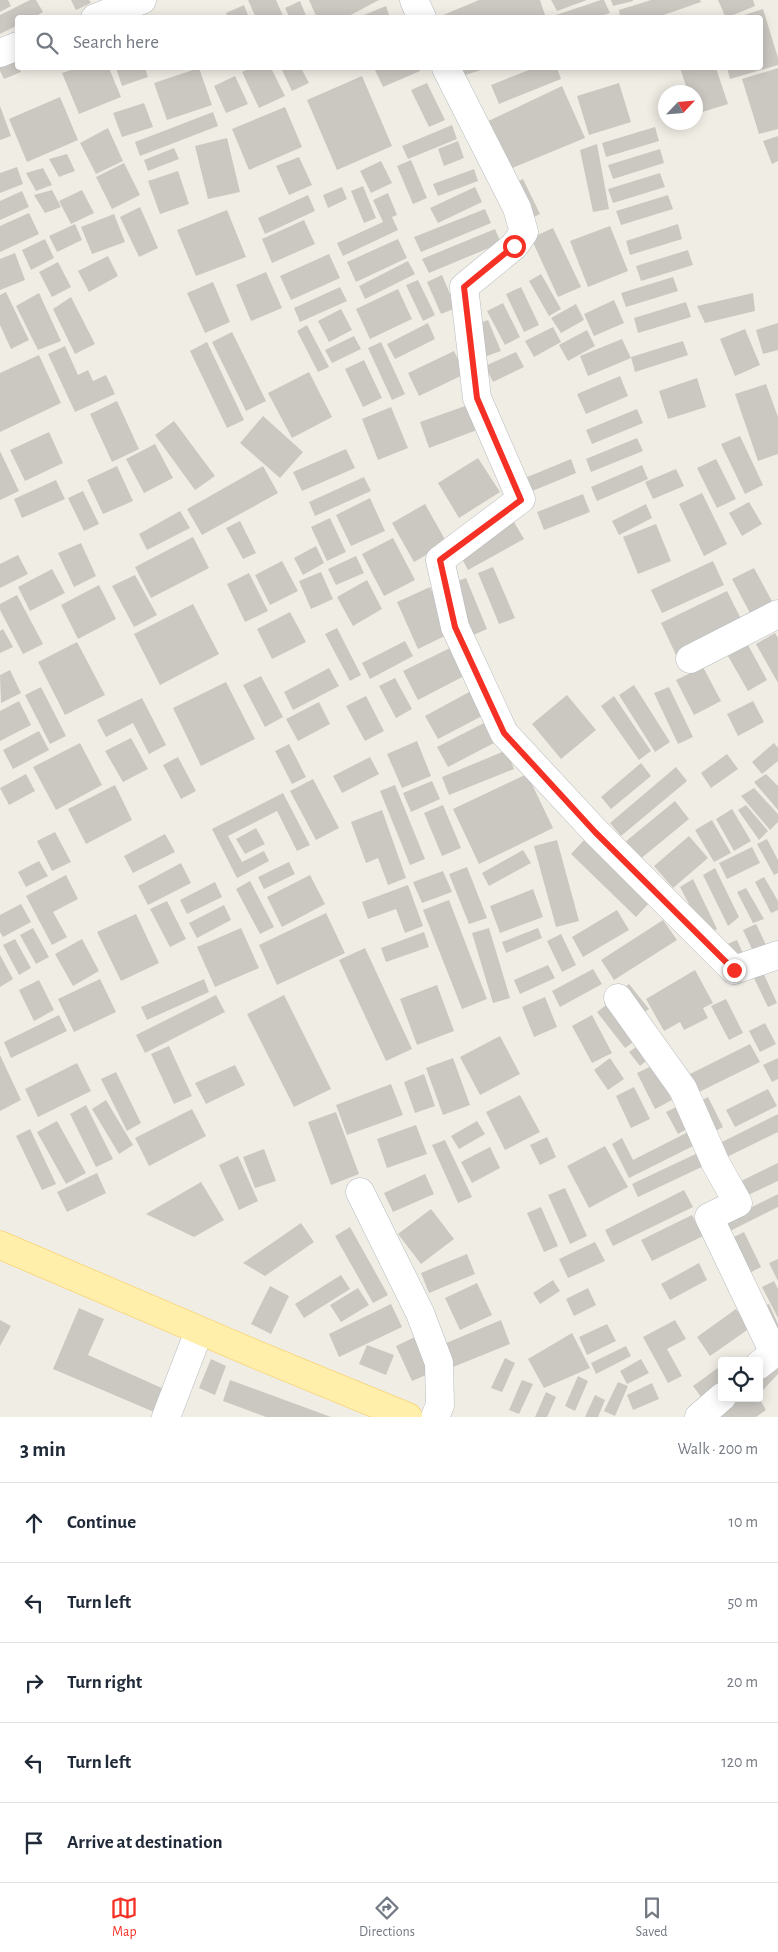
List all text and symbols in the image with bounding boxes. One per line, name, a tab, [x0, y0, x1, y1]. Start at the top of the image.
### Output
search box	[15, 15, 763, 70]
icon: search	[33, 29, 61, 57]
text: Search here	[73, 33, 159, 52]
north arrow	[658, 85, 703, 130]
route start	[503, 235, 526, 258]
route end	[723, 959, 746, 982]
map controls	[718, 1357, 763, 1402]
button: locate	[718, 1357, 763, 1402]
text: 3 min	[20, 1439, 66, 1460]
text: Walk · 200 m	[677, 1441, 758, 1457]
icon: ahead	[20, 1509, 48, 1537]
text: Continue	[67, 1513, 136, 1532]
text: 10 m	[729, 1514, 758, 1530]
icon: left	[20, 1589, 48, 1617]
text: Turn left	[67, 1593, 131, 1612]
text: 50 m	[727, 1594, 758, 1610]
icon: right	[20, 1669, 48, 1697]
text: Turn right	[67, 1673, 142, 1692]
text: 20 m	[727, 1674, 758, 1690]
icon: left	[20, 1749, 48, 1777]
text: Turn left	[67, 1753, 131, 1772]
text: 120 m	[721, 1754, 758, 1770]
icon: arrive	[20, 1829, 48, 1857]
text: Arrive at destination	[67, 1833, 223, 1852]
tab: Map	[110, 1894, 138, 1941]
tab: Directions	[359, 1894, 415, 1941]
tab: Saved	[636, 1894, 668, 1941]

